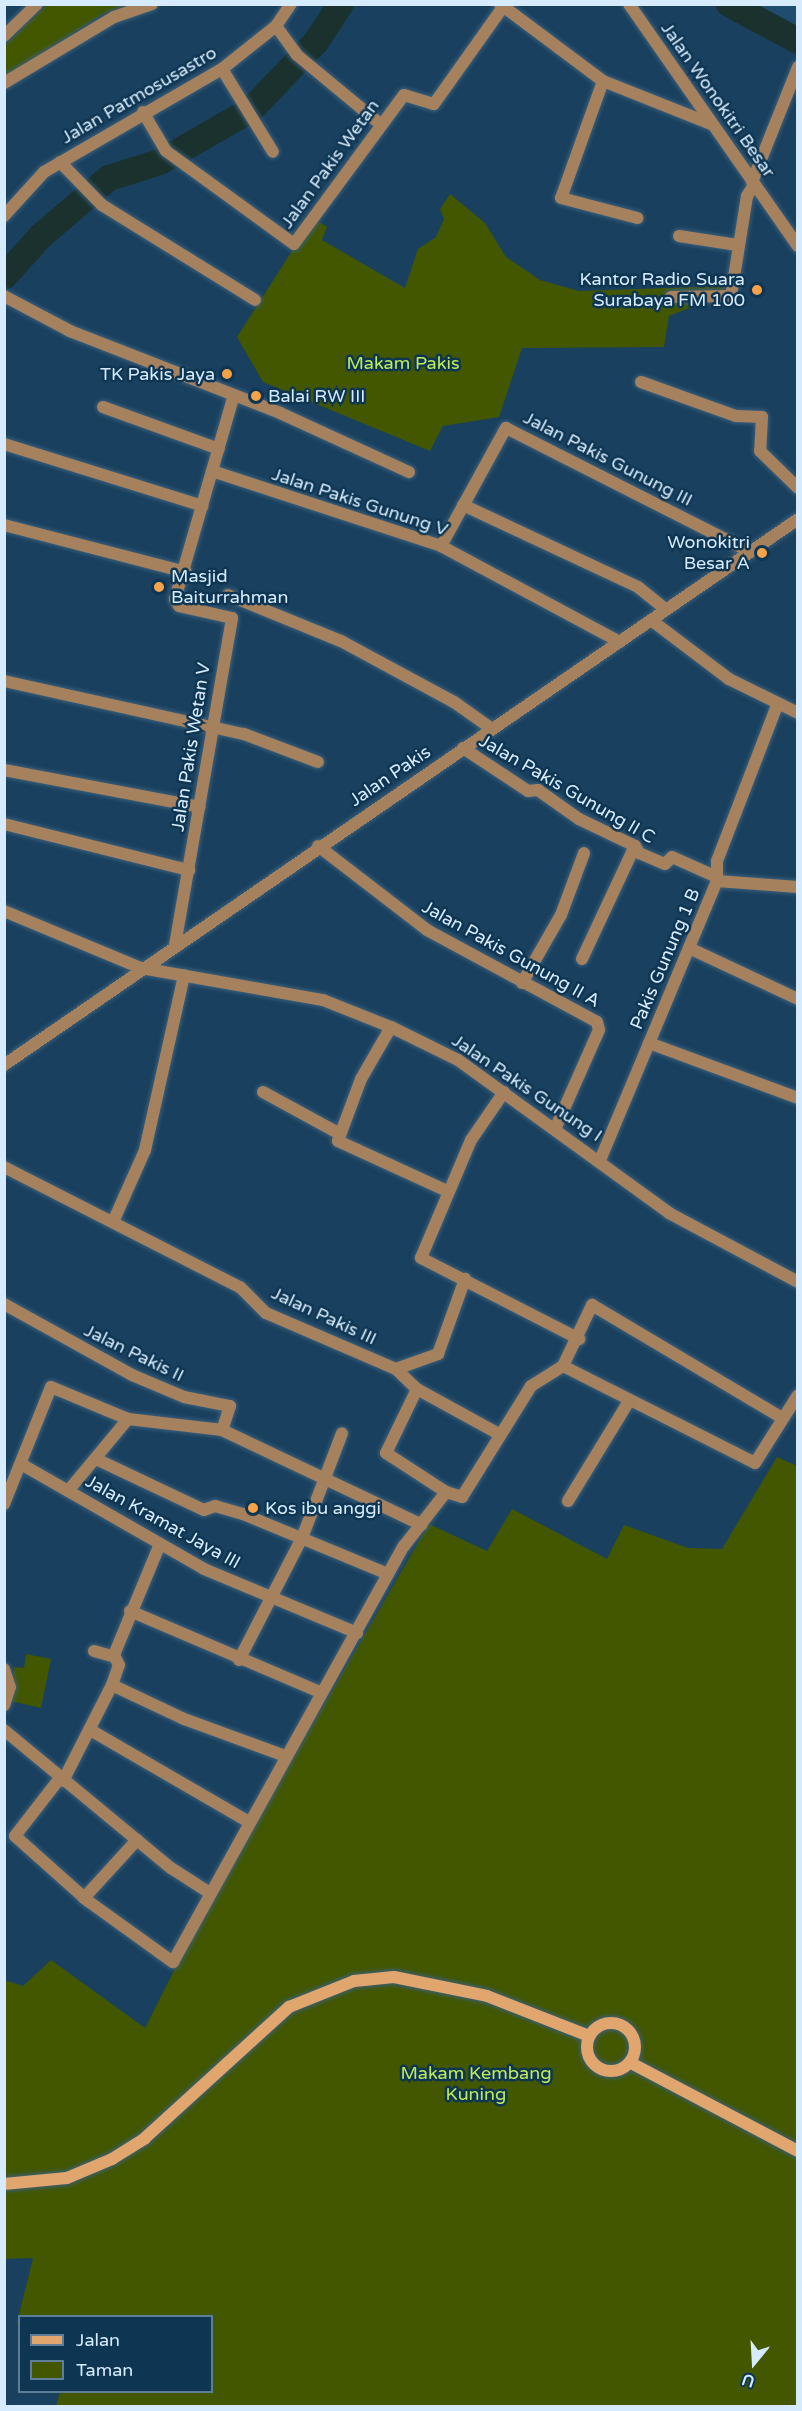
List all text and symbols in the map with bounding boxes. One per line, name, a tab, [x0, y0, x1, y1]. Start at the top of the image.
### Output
street label: Jalan Wonokitri Besar	[656, 18, 780, 182]
street label: Jalan Patmosusastro	[57, 42, 221, 148]
street label: Jalan Pakis Wetan	[276, 96, 384, 232]
place label: Kantor Radio Suara Surabaya FM 100	[579, 269, 745, 312]
marker: Kantor Radio Suara Surabaya FM 100	[750, 283, 764, 297]
park label: Makam Pakis	[346, 352, 460, 374]
place label: TK Pakis Jaya	[100, 363, 215, 385]
marker: TK Pakis Jaya	[220, 367, 234, 381]
place label: Balai RW III	[268, 385, 365, 407]
marker: Balai RW III	[249, 389, 263, 403]
street label: Jalan Pakis Gunung III	[520, 407, 696, 511]
street label: Jalan Pakis Gunung V	[269, 463, 451, 541]
place label: Wonokitri Besar A	[667, 532, 750, 574]
marker: Wonokitri Besar A	[755, 546, 769, 560]
place label: Masjid Baiturrahman	[171, 566, 288, 608]
marker: Masjid Baiturrahman	[152, 580, 166, 594]
street label: Jalan Pakis Wetan V	[167, 661, 215, 833]
street label: Jalan Pakis Gunung II C	[475, 730, 659, 848]
street label: Jalan Pakis	[345, 741, 435, 811]
street label: Pakis Gunung 1 B	[626, 885, 704, 1033]
street label: Jalan Pakis Gunung II A	[418, 896, 604, 1012]
street label: Jalan Pakis Gunung I	[448, 1030, 606, 1146]
street label: Jalan Pakis III	[268, 1282, 380, 1350]
street label: Jalan Pakis II	[81, 1320, 187, 1386]
street label: Jalan Kramat Jaya III	[82, 1470, 244, 1574]
place label: Kos ibu anggi	[265, 1497, 381, 1519]
marker: Kos ibu anggi	[246, 1501, 260, 1515]
park label: Makam Kembang Kuning	[400, 2063, 552, 2106]
legend	[18, 2315, 213, 2393]
text: Jalan	[76, 2329, 120, 2351]
north arrow	[724, 2333, 784, 2393]
text: Taman	[76, 2359, 133, 2381]
text: U	[740, 2369, 757, 2392]

